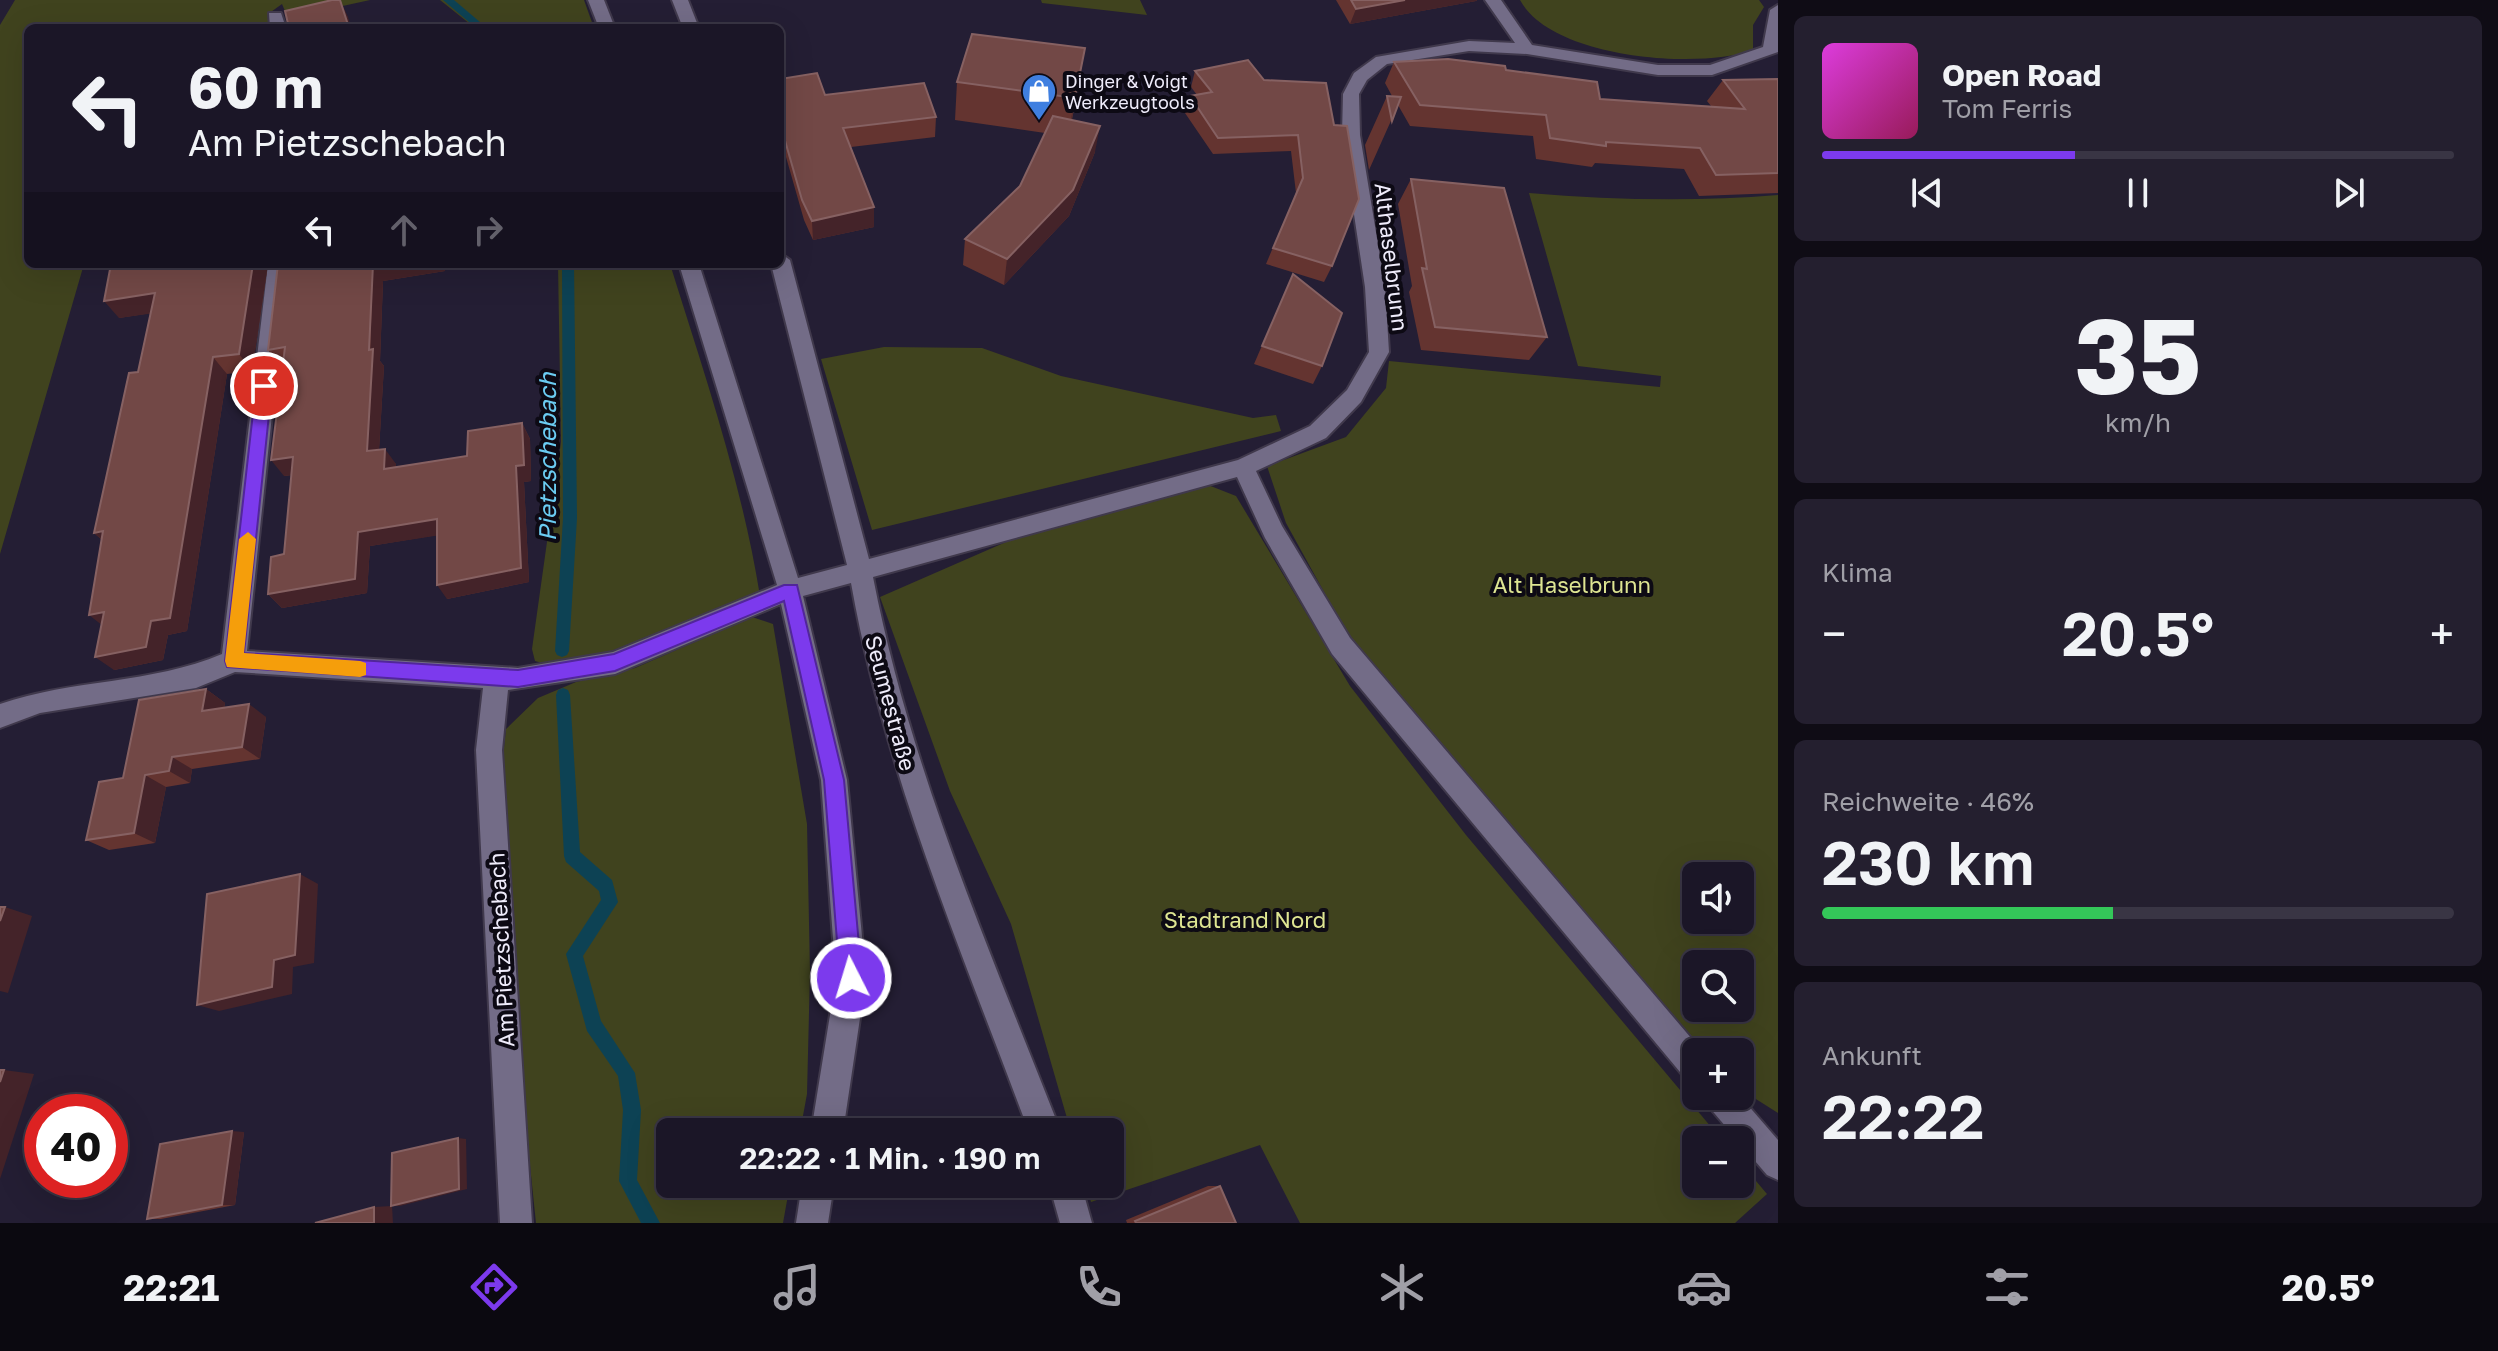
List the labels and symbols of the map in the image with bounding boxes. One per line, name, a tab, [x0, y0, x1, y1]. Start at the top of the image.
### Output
place label: Dinger & Voigt Werkzeugtools	[1065, 70, 1195, 113]
shop icon: Dinger & Voigt Werkzeugtools	[1020, 72, 1058, 122]
street label: Althaselbrunn	[1369, 181, 1415, 333]
pin	[230, 352, 298, 420]
water label: Pietzschebach	[532, 371, 561, 542]
park label: Alt Haselbrunn	[1493, 571, 1651, 598]
street label: Seumestraße	[860, 632, 922, 774]
street label: Am Pietzschebach	[482, 852, 520, 1048]
park label: Stadtrand Nord	[1164, 906, 1326, 933]
position arrow	[809, 936, 893, 1020]
speed limit sign: 40	[24, 1094, 128, 1198]

